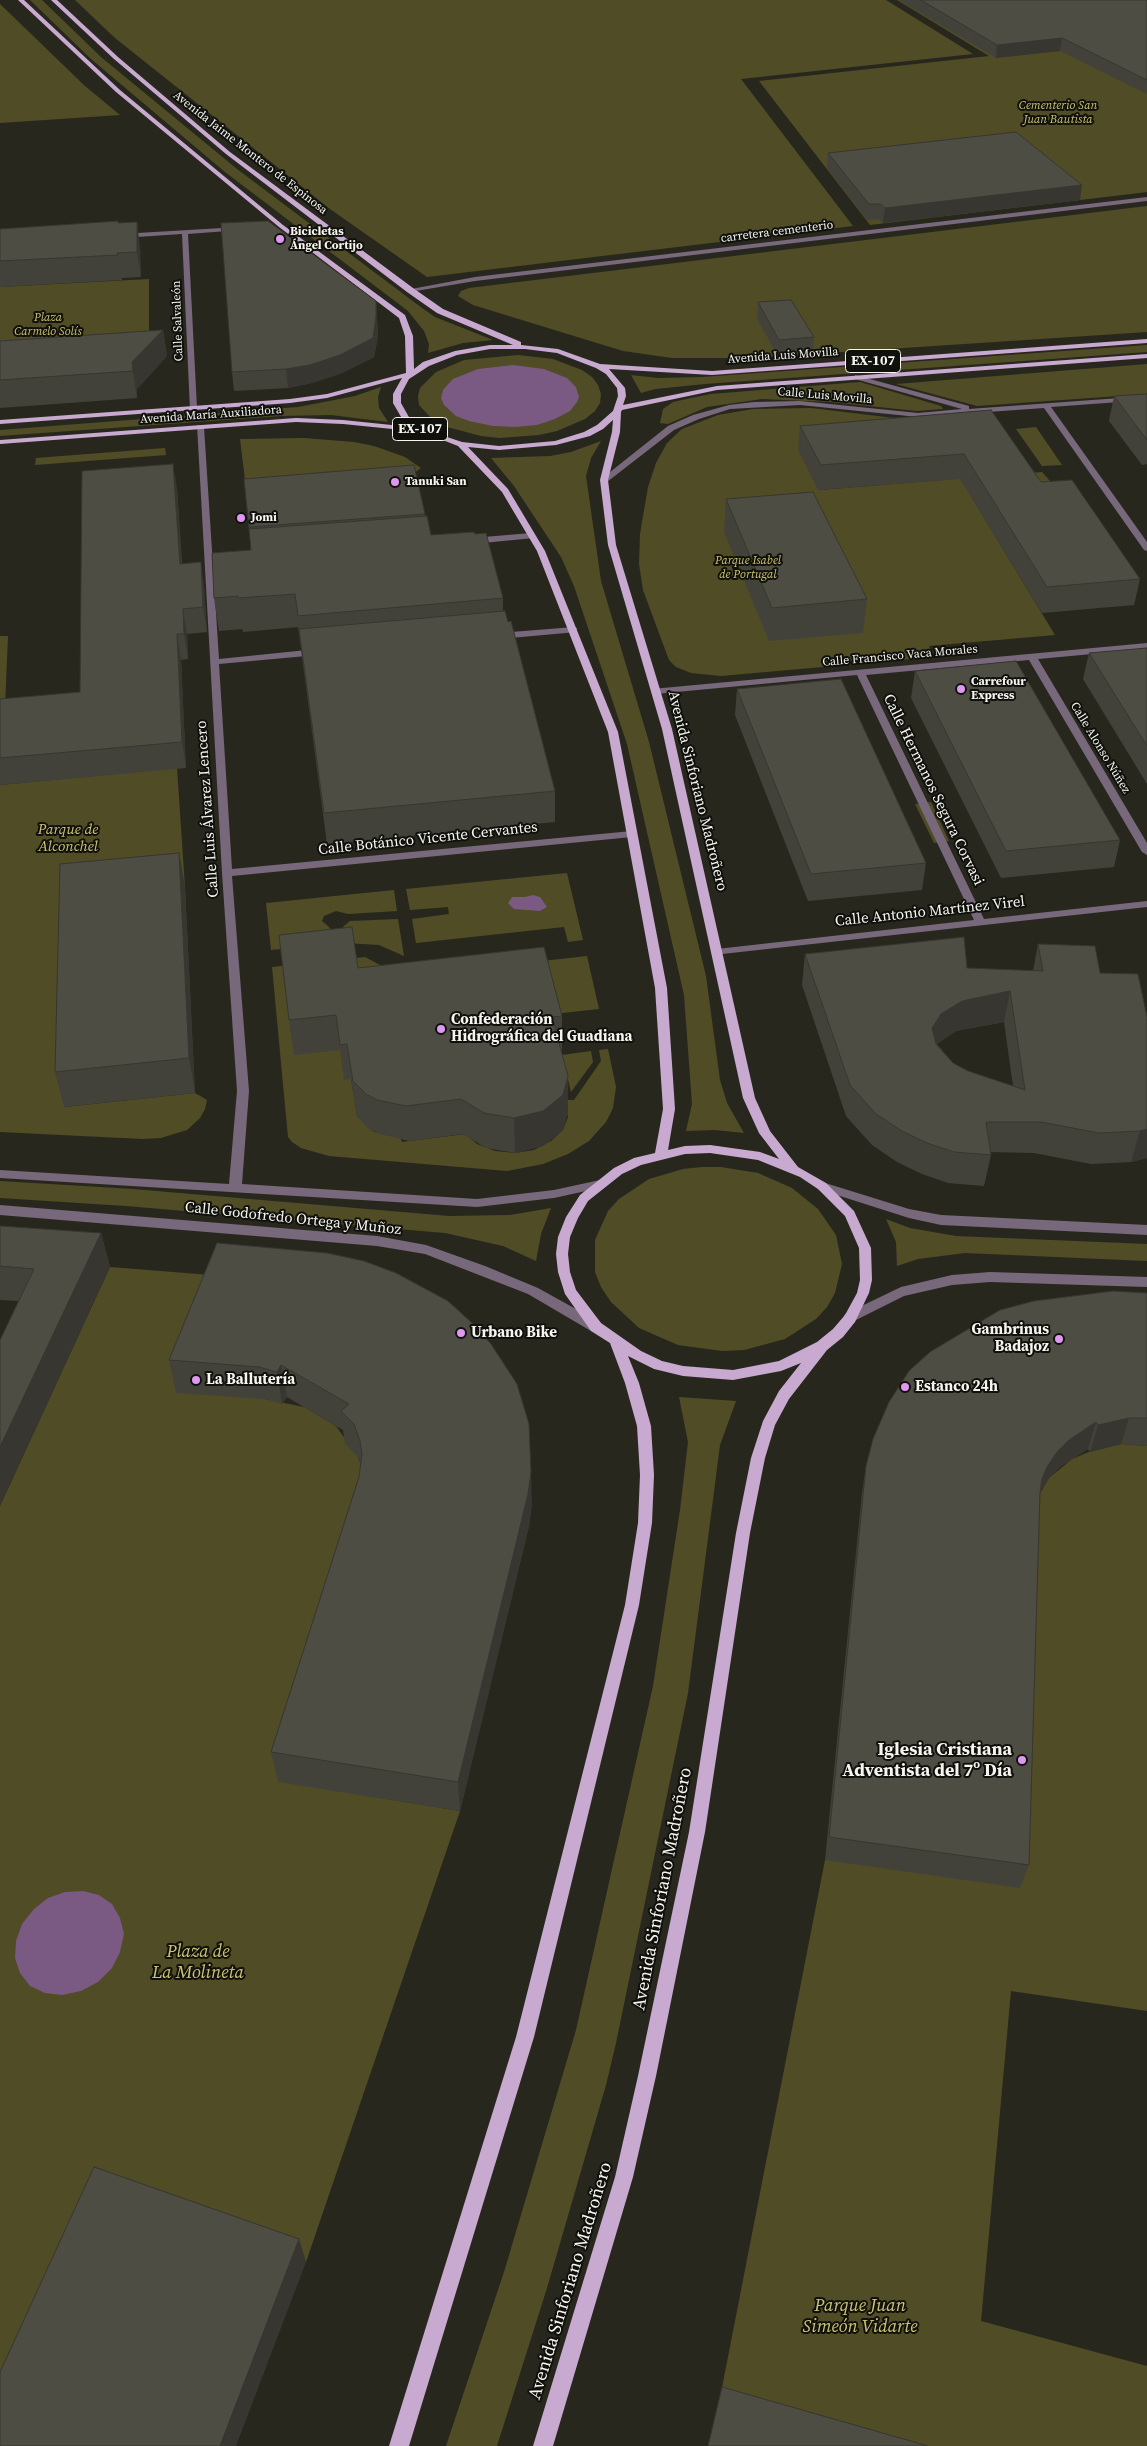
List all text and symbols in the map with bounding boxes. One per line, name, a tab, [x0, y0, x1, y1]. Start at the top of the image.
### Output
street label: Avenida Jaime Montero de Espinosa	[170, 88, 330, 218]
park label: Cementerio San Juan Bautista	[1019, 99, 1097, 127]
street label: carretera cementerio	[720, 218, 834, 246]
place label: Bicicletas Ángel Cortijo	[290, 225, 363, 253]
marker: Bicicletas Ángel Cortijo	[274, 233, 286, 245]
street label: Calle Salvaleón	[169, 280, 187, 362]
park label: Plaza Carmelo Solís	[14, 311, 82, 339]
street label: Avenida Luis Movilla	[727, 345, 839, 367]
road number: EX-107	[846, 350, 900, 372]
street label: Calle Luis Movilla	[777, 385, 873, 407]
street label: Avenida María Auxiliadora	[140, 403, 282, 427]
road number: EX-107	[392, 418, 448, 440]
place label: Tanuki San	[405, 475, 467, 489]
marker: Tanuki San	[389, 476, 401, 488]
place label: Jomi	[251, 511, 277, 525]
marker: Jomi	[235, 512, 247, 524]
park label: Parque Isabel de Portugal	[715, 554, 781, 582]
street label: Calle Francisco Vaca Morales	[822, 642, 978, 670]
place label: Carrefour Express	[971, 675, 1026, 703]
marker: Carrefour Express	[955, 683, 967, 695]
street label: Avenida Sinforiano Madroñero	[663, 689, 731, 893]
street label: Calle Hermanos Segura Corvasi	[879, 691, 987, 889]
street label: Calle Alonso Núñez	[1067, 700, 1133, 796]
street label: Calle Luis Álvarez Lencero	[193, 720, 223, 898]
street label: Calle Botánico Vicente Cervantes	[317, 819, 539, 859]
park label: Parque de Alconchel	[38, 821, 98, 856]
street label: Calle Antonio Martínez Virel	[834, 893, 1026, 931]
place label: Confederación Hidrográfica del Guadiana	[451, 1011, 632, 1046]
marker: Confederación Hidrográfica del Guadiana	[435, 1023, 447, 1035]
street label: Calle Godofredo Ortega y Muñoz	[184, 1199, 402, 1239]
place label: Gambrinus Badajoz	[971, 1321, 1049, 1356]
place label: Urbano Bike	[471, 1324, 557, 1342]
marker: Urbano Bike	[455, 1327, 467, 1339]
marker: Gambrinus Badajoz	[1053, 1333, 1065, 1345]
place label: La Ballutería	[206, 1371, 295, 1389]
marker: La Ballutería	[190, 1374, 202, 1386]
place label: Estanco 24h	[915, 1378, 998, 1396]
marker: Estanco 24h	[899, 1381, 911, 1393]
place label: Iglesia Cristiana Adventista del 7º Día	[842, 1739, 1012, 1782]
marker: Iglesia Cristiana Adventista del 7º Día	[1016, 1754, 1028, 1766]
street label: Avenida Sinforiano Madroñero	[629, 1766, 697, 2012]
park label: Plaza de La Molineta	[152, 1941, 244, 1984]
street label: Avenida Sinforiano Madroñero	[525, 2160, 617, 2402]
park label: Parque Juan Simeón Vidarte	[802, 2295, 918, 2338]

